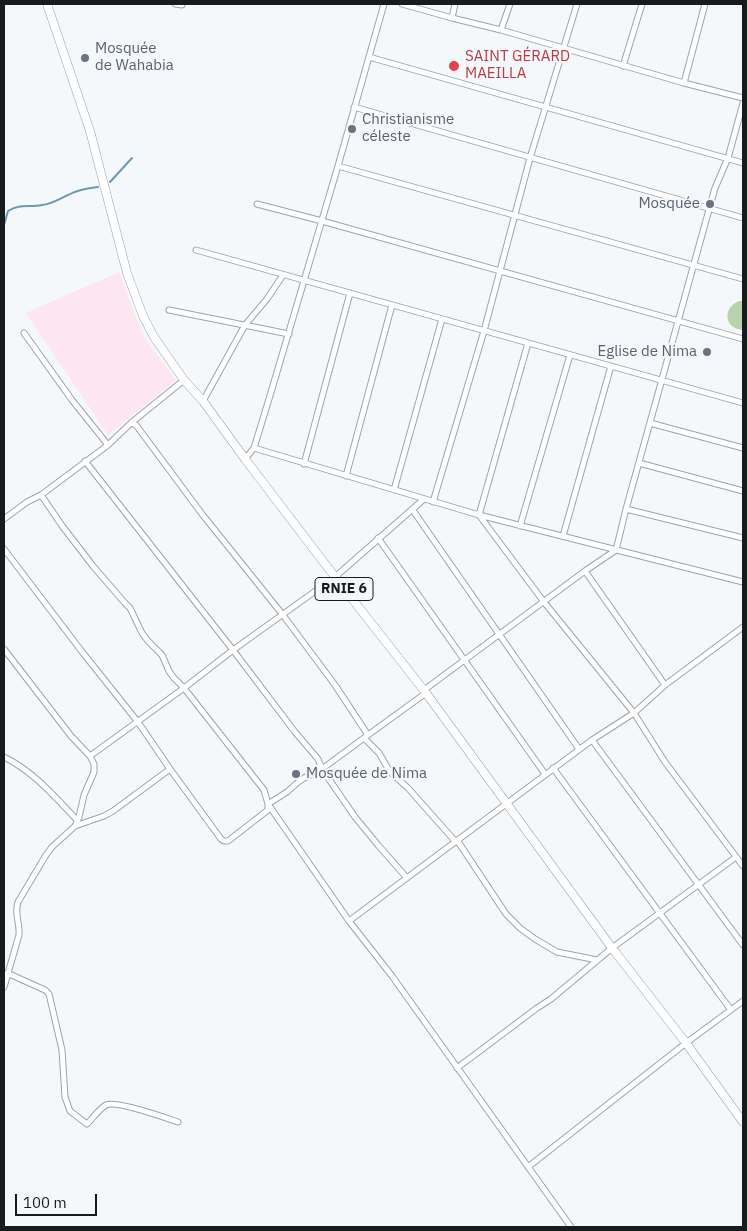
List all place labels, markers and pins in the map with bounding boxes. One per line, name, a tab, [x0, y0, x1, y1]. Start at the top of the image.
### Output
place label: Mosquée de Wahabia	[95, 40, 174, 75]
place label: SAINT GÉRARD MAEILLA	[465, 48, 570, 83]
marker: Mosquée de Wahabia	[79, 52, 91, 64]
marker: SAINT GÉRARD MAEILLA	[447, 59, 461, 73]
place label: Christianisme céleste	[362, 111, 454, 146]
marker: Christianisme céleste	[346, 123, 358, 135]
place label: Mosquée	[638, 195, 700, 213]
marker: Mosquée	[704, 198, 716, 210]
place label: Eglise de Nima	[598, 343, 697, 361]
marker: Eglise de Nima	[701, 346, 713, 358]
place label: Mosquée de Nima	[306, 765, 427, 783]
marker: Mosquée de Nima	[290, 768, 302, 780]

